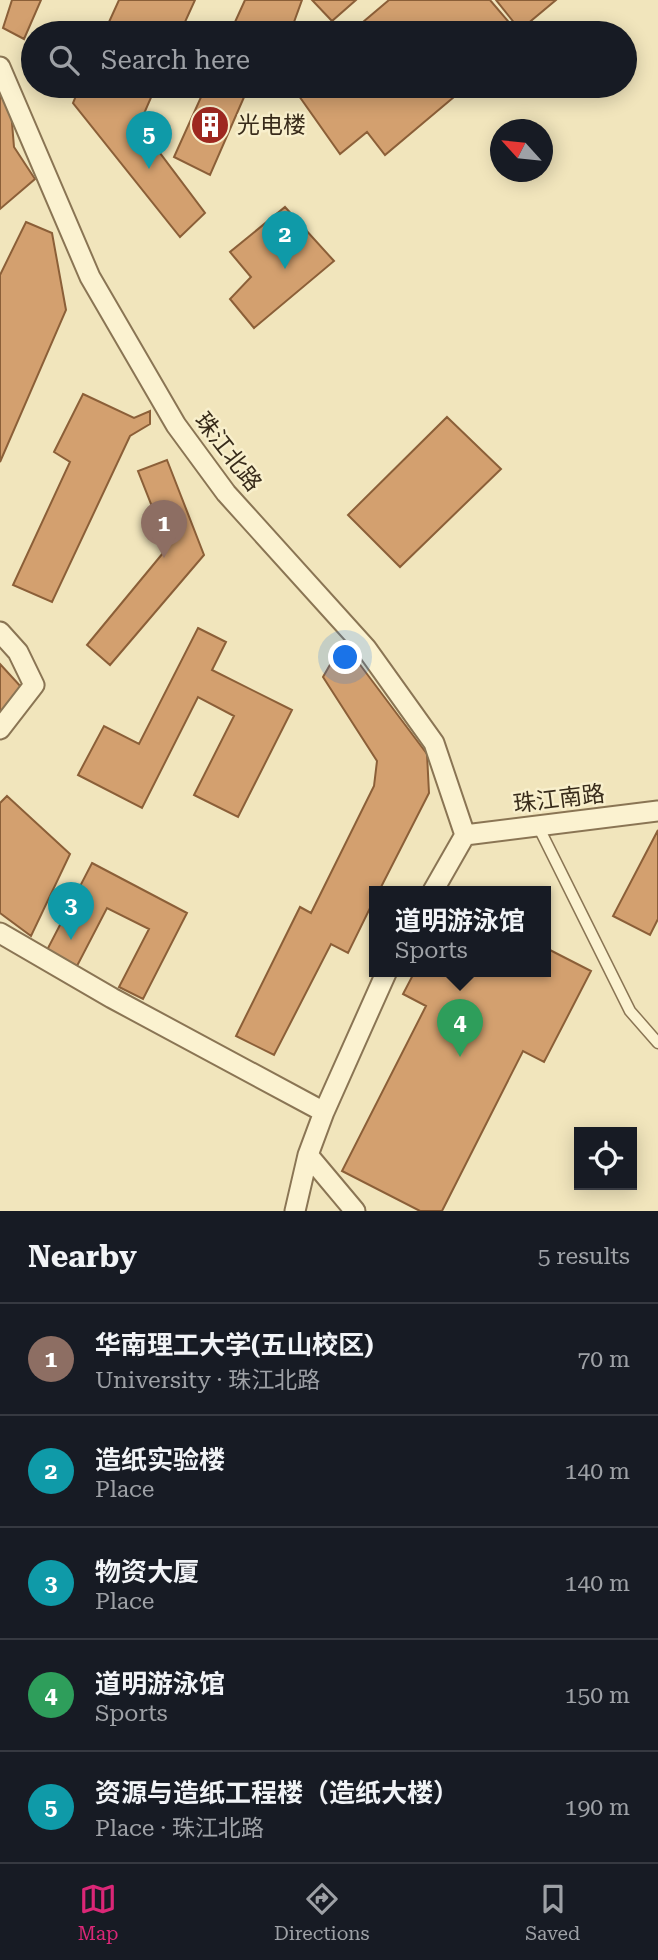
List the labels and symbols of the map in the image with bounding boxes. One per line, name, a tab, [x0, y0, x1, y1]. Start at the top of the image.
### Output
building icon: 光电楼	[189, 104, 231, 146]
pin: 5	[126, 111, 172, 169]
place label: 光电楼	[237, 112, 306, 139]
north arrow	[490, 119, 553, 182]
pin: 2	[262, 211, 308, 269]
street label: 珠江北路	[189, 407, 267, 497]
pin: 1	[141, 500, 187, 558]
your location	[328, 640, 362, 674]
street label: 珠江南路	[512, 780, 606, 818]
pin: 3	[48, 882, 94, 940]
pin: 4	[437, 999, 483, 1057]

